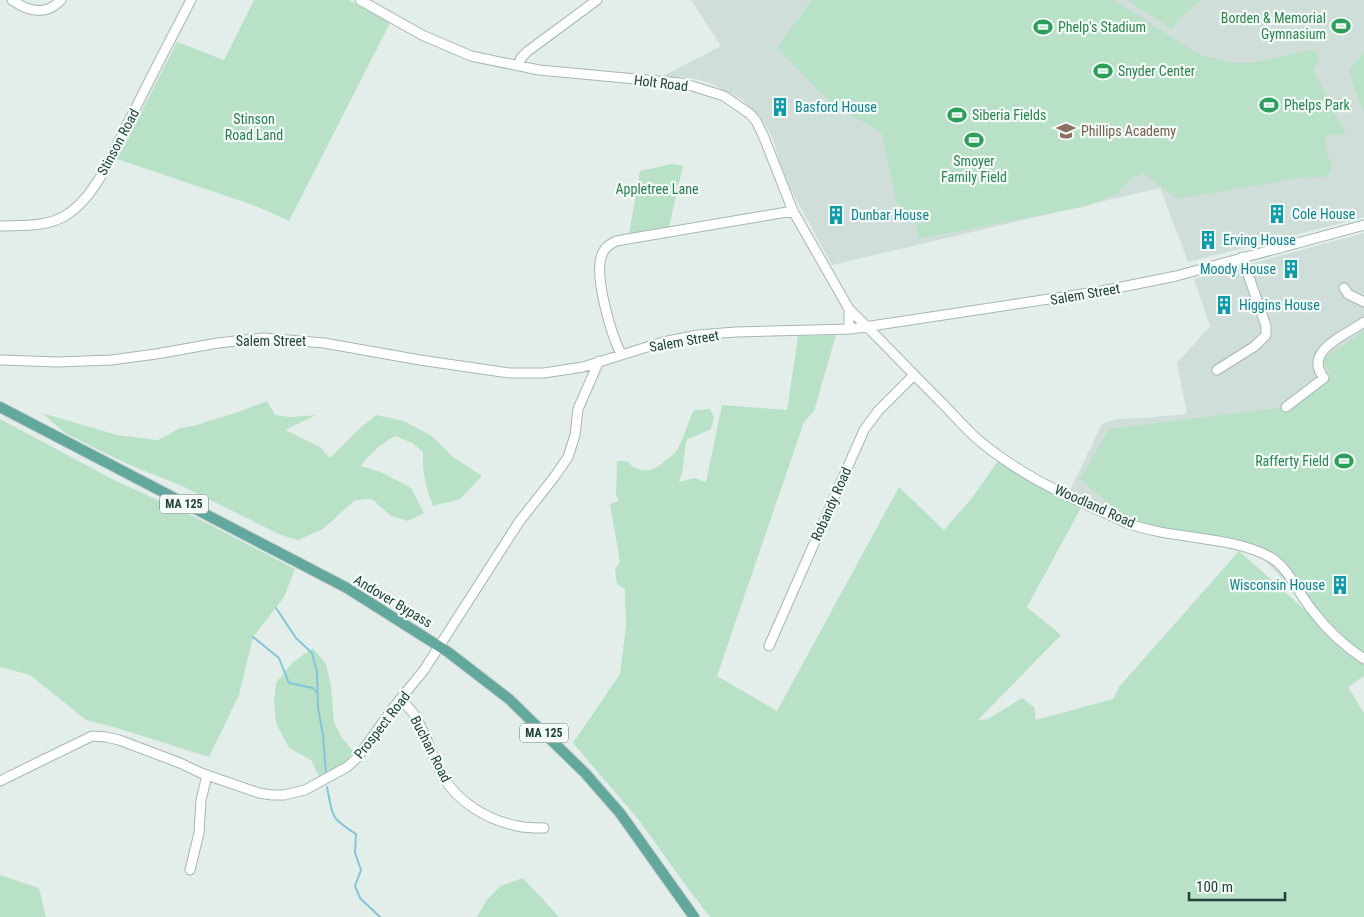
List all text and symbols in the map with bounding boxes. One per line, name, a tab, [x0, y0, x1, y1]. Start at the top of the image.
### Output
place label: Borden & Memorial Gymnasium	[1221, 10, 1326, 42]
sports icon: Borden & Memorial Gymnasium	[1330, 15, 1352, 37]
sports icon: Phelp's Stadium	[1032, 16, 1054, 38]
place label: Phelp's Stadium	[1058, 19, 1146, 35]
sports icon: Snyder Center	[1092, 60, 1114, 82]
place label: Snyder Center	[1118, 63, 1195, 79]
street label: Holt Road	[633, 72, 689, 94]
sports icon: Phelps Park	[1258, 94, 1280, 116]
building icon: Basford House	[769, 96, 791, 118]
place label: Phelps Park	[1284, 97, 1350, 113]
place label: Basford House	[795, 99, 877, 115]
sports icon: Siberia Fields	[946, 104, 968, 126]
street label: Stinson Road	[94, 106, 142, 178]
place label: Siberia Fields	[972, 107, 1046, 123]
park label: Stinson Road Land	[225, 111, 283, 143]
school or university icon: Phillips Academy	[1055, 120, 1077, 142]
place label: Phillips Academy	[1081, 123, 1176, 139]
sports icon: Smoyer Family Field	[963, 129, 985, 151]
place label: Smoyer Family Field	[941, 153, 1007, 185]
park label: Appletree Lane	[616, 181, 699, 197]
building icon: Cole House	[1266, 203, 1288, 225]
building icon: Dunbar House	[825, 204, 847, 226]
place label: Cole House	[1292, 206, 1356, 222]
place label: Dunbar House	[851, 207, 929, 223]
building icon: Erving House	[1197, 229, 1219, 251]
place label: Erving House	[1223, 232, 1296, 248]
building icon: Moody House	[1280, 258, 1302, 280]
place label: Moody House	[1200, 261, 1276, 277]
street label: Salem Street	[1049, 280, 1121, 308]
building icon: Higgins House	[1213, 294, 1235, 316]
place label: Higgins House	[1239, 297, 1320, 313]
street label: Salem Street	[648, 327, 720, 355]
street label: Salem Street	[236, 333, 306, 349]
sports icon: Rafferty Field	[1333, 450, 1355, 472]
place label: Rafferty Field	[1255, 453, 1329, 469]
street label: Robandy Road	[808, 465, 854, 543]
street label: Woodland Road	[1052, 481, 1138, 531]
road number: MA 125	[160, 494, 208, 514]
street label: Andover Bypass	[351, 571, 435, 631]
building icon: Wisconsin House	[1329, 574, 1351, 596]
place label: Wisconsin House	[1229, 577, 1325, 593]
street label: Prospect Road	[351, 688, 413, 762]
street label: Buchan Road	[407, 713, 455, 785]
road number: MA 125	[520, 724, 568, 742]
scale bar	[1189, 870, 1285, 902]
text: 100 m	[1196, 878, 1233, 896]

